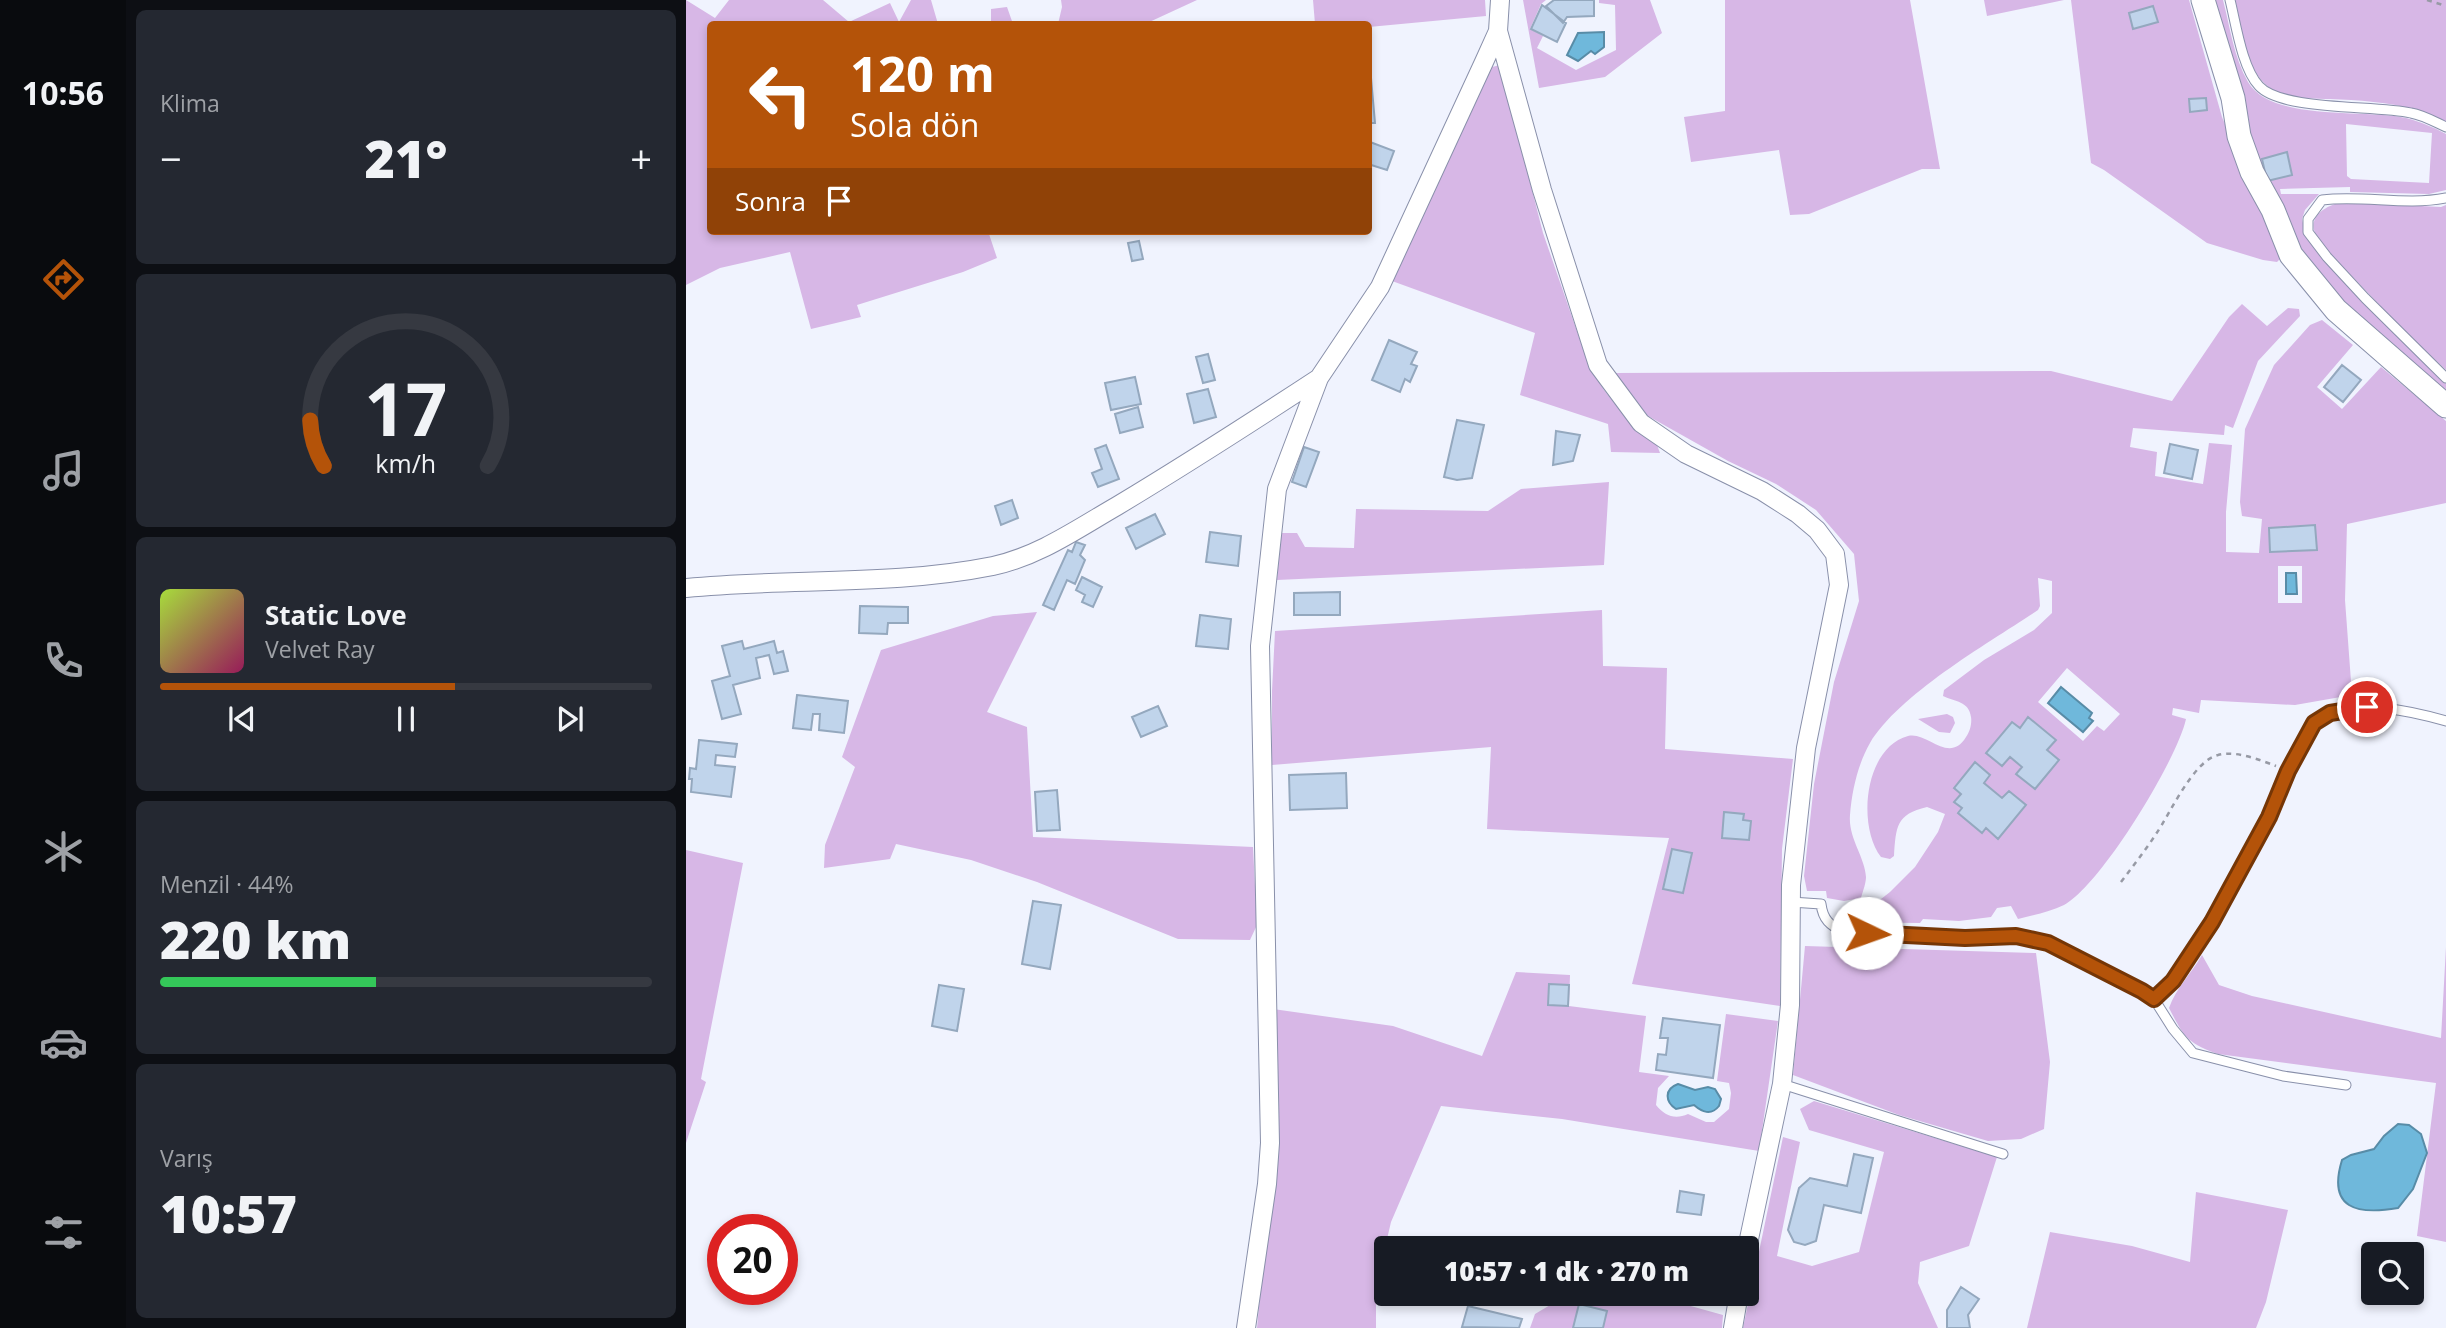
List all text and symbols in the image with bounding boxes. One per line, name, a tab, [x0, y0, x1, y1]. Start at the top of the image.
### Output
text: 120 m	[850, 40, 995, 106]
icon: left	[735, 49, 826, 140]
text: 10:56	[22, 71, 104, 114]
text: Klima	[160, 87, 220, 119]
text: Sola dön	[850, 103, 979, 146]
text: 21°	[365, 122, 447, 193]
text: −	[160, 132, 182, 184]
text: +	[630, 132, 652, 184]
icon: arrive	[820, 182, 858, 220]
text: Sonra	[735, 183, 806, 219]
icon: directions	[39, 255, 88, 304]
text: 17	[364, 359, 448, 458]
icon: music	[39, 446, 88, 495]
text: km/h	[376, 446, 436, 480]
text: Static Love	[265, 597, 407, 633]
text: Velvet Ray	[265, 633, 375, 665]
icon: phone	[39, 636, 88, 685]
pin	[2337, 677, 2397, 737]
icon: arrive	[2348, 688, 2386, 726]
icon: previous	[223, 700, 261, 738]
icon: pause	[387, 700, 425, 738]
icon: next	[551, 700, 589, 738]
icon: climate	[39, 827, 88, 876]
text: Menzil · 44%	[160, 868, 293, 900]
position arrow	[1830, 896, 1904, 970]
text: 220 km	[160, 903, 351, 974]
icon: car	[39, 1018, 88, 1067]
text: Varış	[160, 1142, 213, 1174]
text: 10:57	[160, 1177, 297, 1248]
icon: filters	[39, 1208, 88, 1257]
speed limit sign: 20	[707, 1214, 798, 1305]
map controls	[2361, 1242, 2424, 1305]
button: search	[2361, 1242, 2424, 1305]
text: 10:57 · 1 dk · 270 m	[1444, 1253, 1689, 1289]

